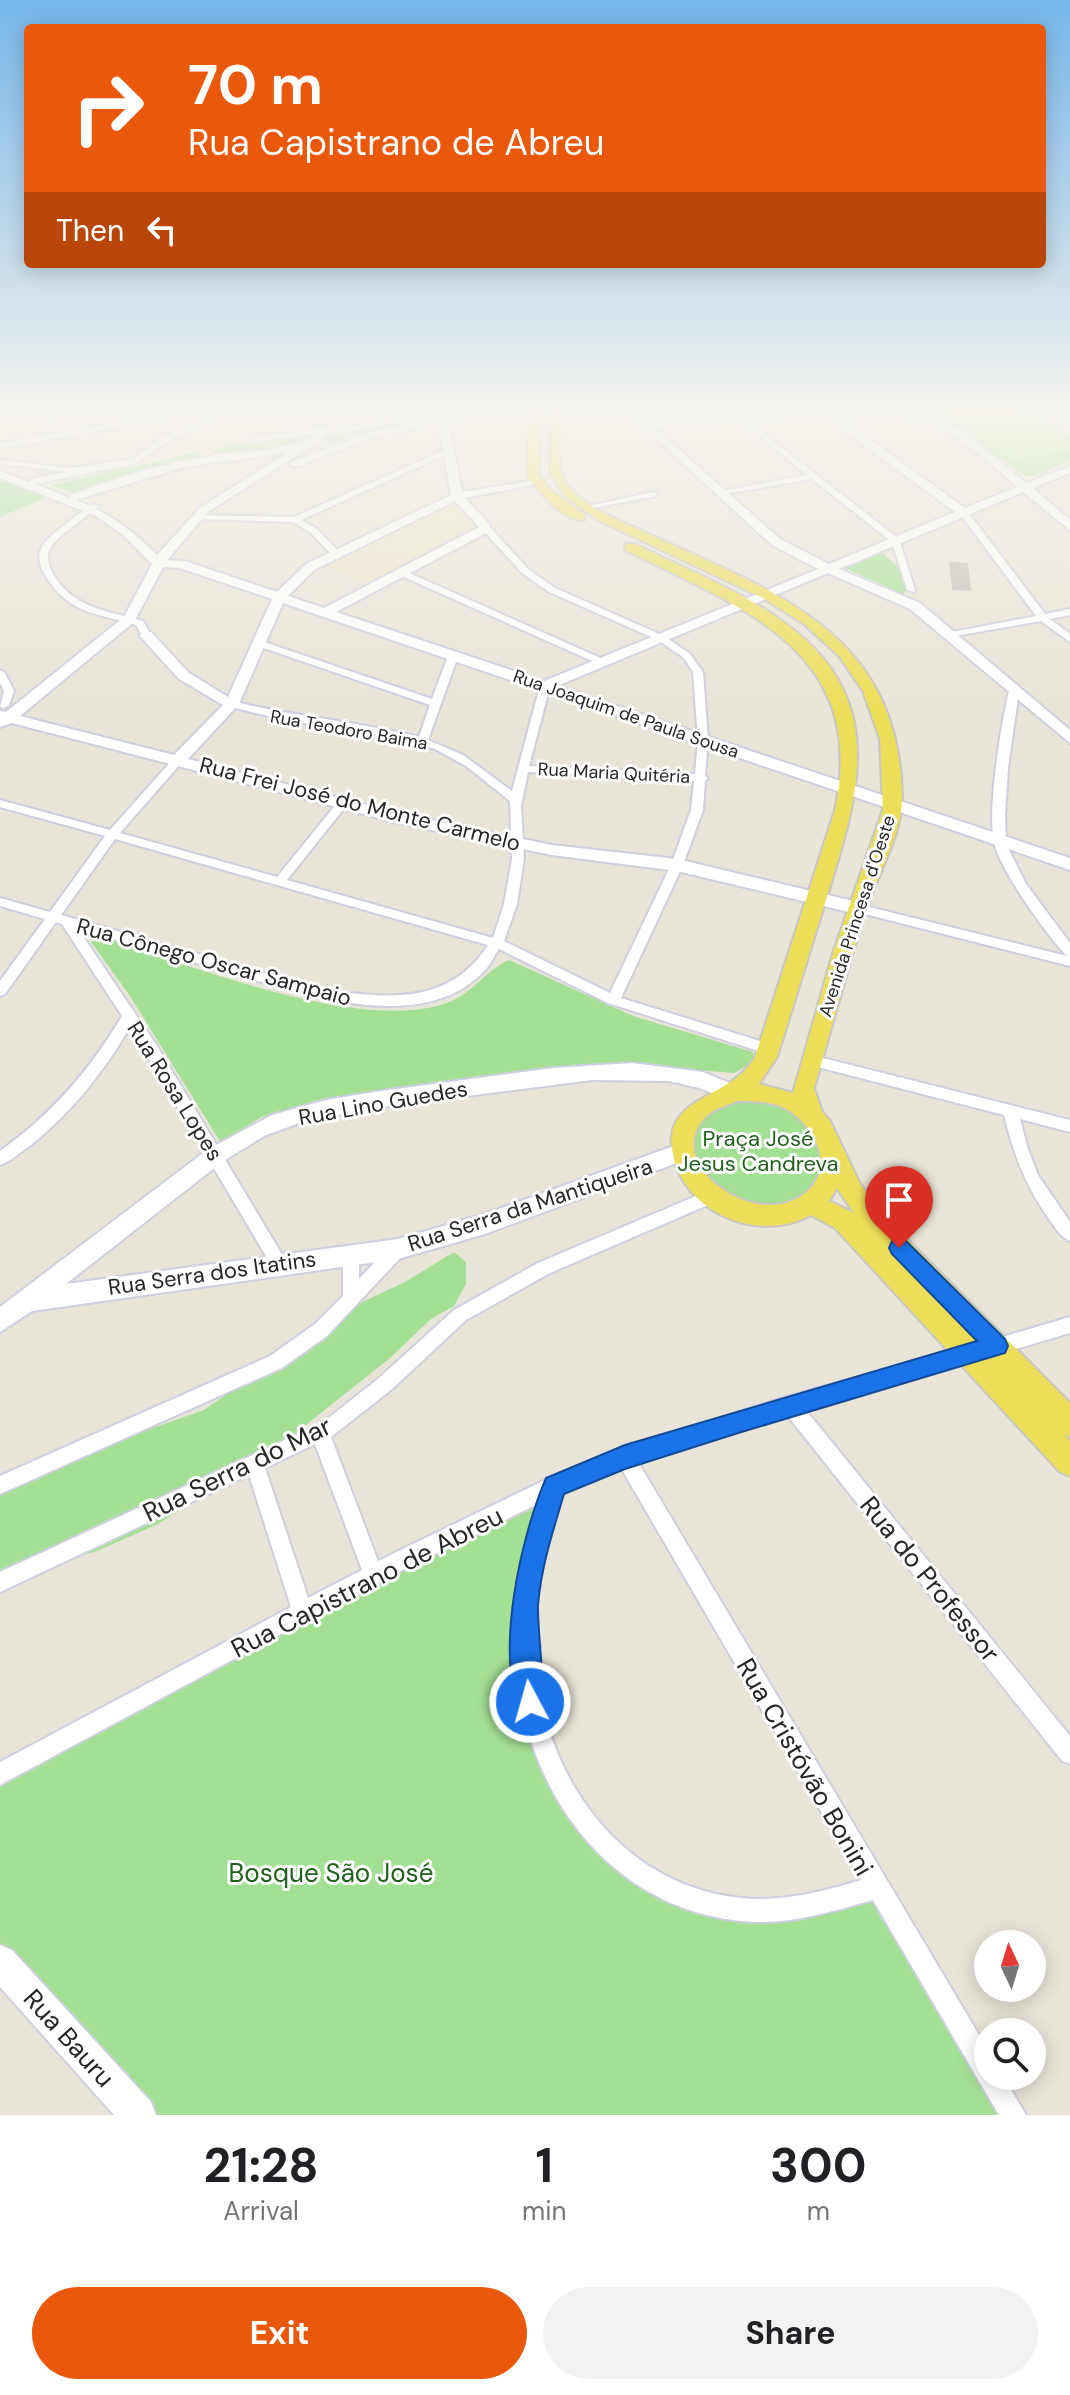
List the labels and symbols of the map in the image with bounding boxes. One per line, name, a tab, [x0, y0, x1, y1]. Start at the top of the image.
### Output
street label: Rua Joaquim de Paula Sousa	[510, 664, 742, 764]
street label: Rua Teodoro Baima	[268, 704, 430, 756]
street label: Rua Frei José do Monte Carmelo	[197, 750, 523, 858]
street label: Rua Maria Quitéria	[537, 757, 691, 789]
street label: Avenida Princesa d'Oeste	[813, 812, 901, 1020]
street label: Rua Cônego Oscar Sampaio	[74, 911, 354, 1013]
street label: Rua Rosa Lopes	[120, 1016, 230, 1166]
street label: Rua Lino Guedes	[296, 1074, 470, 1132]
park label: Praça José Jesus Candreva	[677, 1124, 839, 1178]
street label: Rua Serra da Mantiqueira	[404, 1152, 656, 1258]
pin	[865, 1166, 933, 1248]
street label: Rua Serra dos Itatins	[106, 1244, 318, 1302]
street label: Rua Serra do Mar	[137, 1409, 337, 1529]
street label: Rua do Professor	[853, 1489, 1007, 1669]
street label: Rua Capistrano de Abreu	[225, 1499, 509, 1665]
street label: Rua Cristóvão Bonini	[729, 1652, 881, 1882]
position arrow	[488, 1660, 572, 1744]
park label: Bosque São José	[229, 1856, 433, 1890]
north arrow	[974, 1930, 1046, 2002]
street label: Rua Bauru	[16, 1982, 122, 2094]

